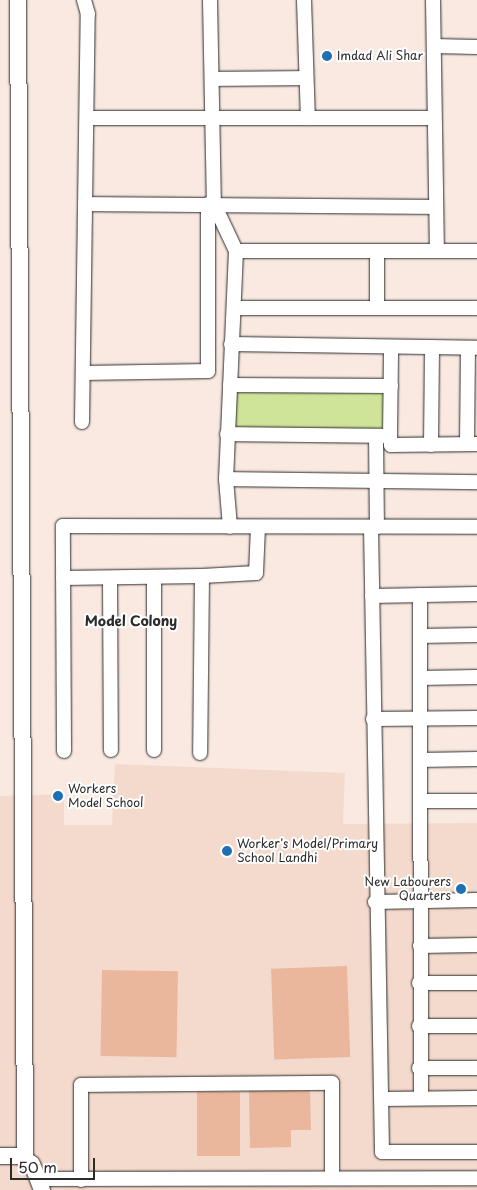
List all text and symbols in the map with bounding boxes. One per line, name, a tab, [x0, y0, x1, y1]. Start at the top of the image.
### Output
place label: Imdad Ali Shar	[337, 49, 424, 63]
marker: Imdad Ali Shar	[321, 50, 333, 62]
district label: Model Colony	[84, 613, 178, 629]
place label: Workers Model School	[68, 782, 144, 810]
marker: Workers Model School	[52, 790, 64, 802]
place label: Worker's Model/Primary School Landhi	[237, 837, 379, 865]
marker: Worker's Model/Primary School Landhi	[221, 845, 233, 857]
place label: New Labourers Quarters	[364, 875, 451, 903]
marker: New Labourers Quarters	[455, 883, 467, 895]
scale bar	[12, 1148, 98, 1180]
text: 50 m	[18, 1155, 57, 1178]

